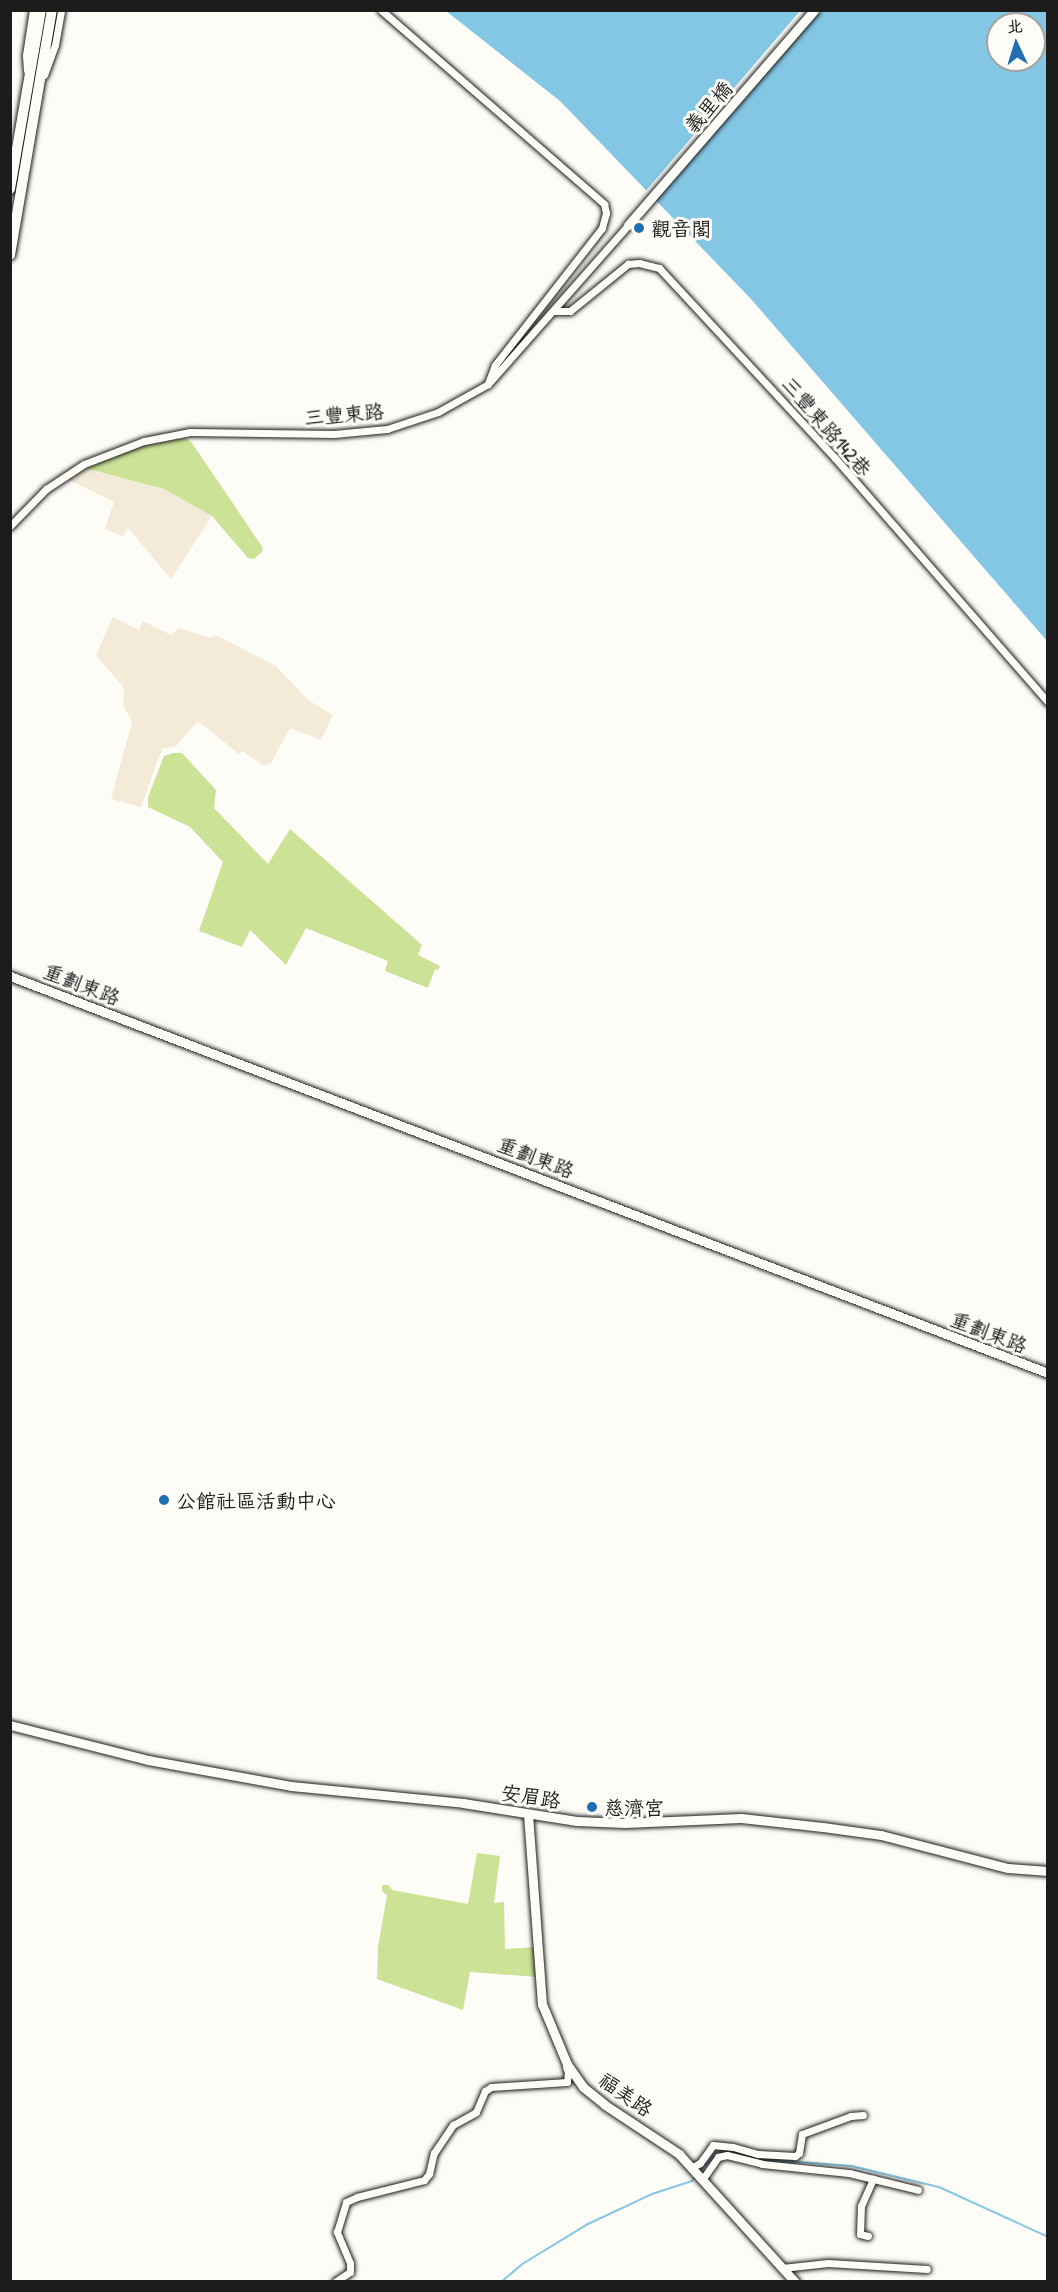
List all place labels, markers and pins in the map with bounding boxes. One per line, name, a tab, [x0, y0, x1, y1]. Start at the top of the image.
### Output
place label: 觀音閣	[651, 216, 711, 240]
marker: 觀音閣	[632, 221, 646, 235]
place label: 公館社區活動中心	[176, 1488, 336, 1512]
marker: 公館社區活動中心	[157, 1493, 171, 1507]
place label: 慈濟宮	[604, 1795, 664, 1819]
marker: 慈濟宮	[585, 1800, 599, 1814]

